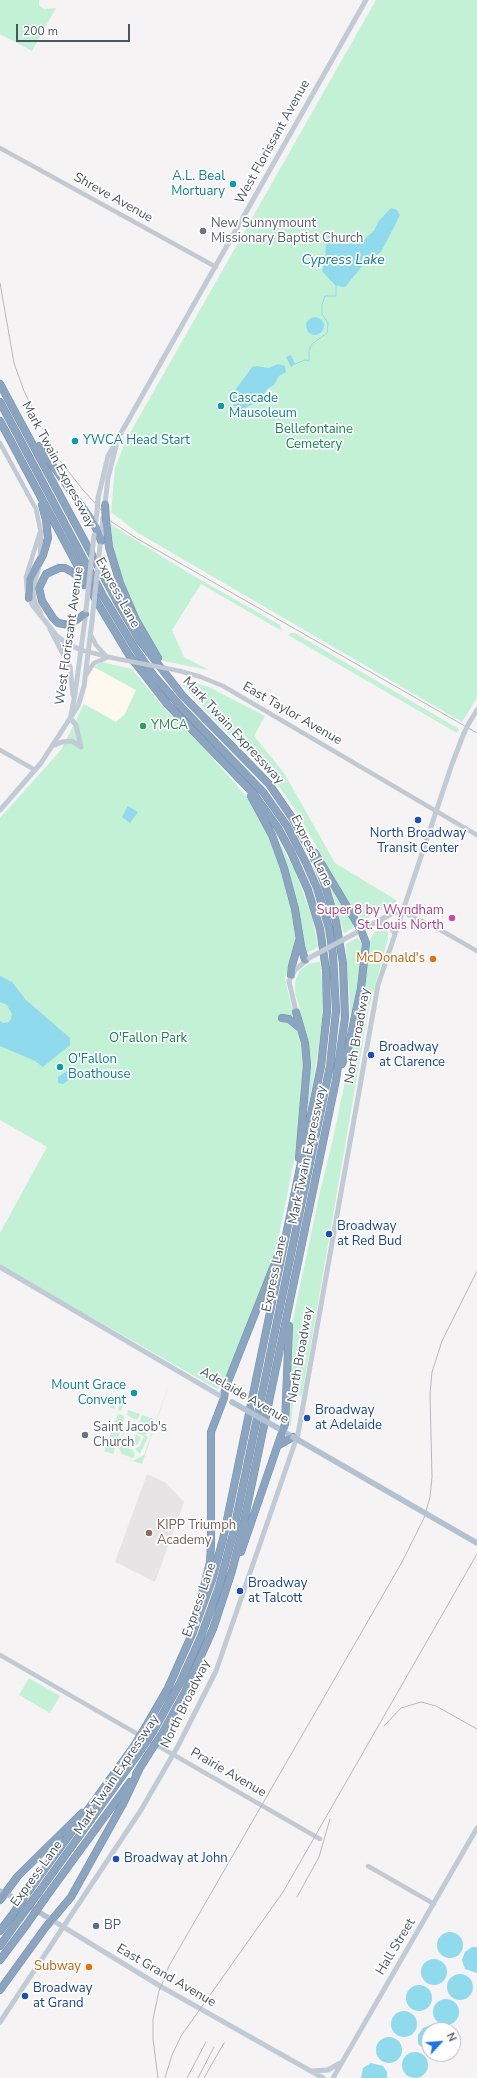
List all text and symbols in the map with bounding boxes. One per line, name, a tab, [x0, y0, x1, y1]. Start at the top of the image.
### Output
scale bar	[18, 16, 132, 42]
text: 200 m	[23, 23, 58, 39]
street label: West Florissant Avenue	[232, 77, 314, 207]
place label: A.L. Beal Mortuary	[171, 169, 225, 200]
street label: Shreve Avenue	[71, 170, 155, 226]
marker: A.L. Beal Mortuary	[228, 179, 238, 189]
place label: New Sunnymount Missionary Baptist Church	[211, 216, 363, 247]
marker: New Sunnymount Missionary Baptist Church	[198, 226, 208, 236]
water label: Cypress Lake	[301, 253, 385, 269]
place label: Cascade Mausoleum	[229, 391, 297, 422]
street label: Mark Twain Expressway	[18, 399, 98, 531]
marker: Cascade Mausoleum	[216, 401, 226, 411]
park label: Bellefontaine Cemetery	[275, 422, 353, 453]
place label: YWCA Head Start	[83, 433, 190, 449]
marker: YWCA Head Start	[70, 436, 80, 446]
street label: Express Lane	[91, 555, 143, 631]
street label: West Florissant Avenue	[53, 566, 87, 706]
street label: Mark Twain Expressway	[179, 674, 287, 788]
street label: East Taylor Avenue	[240, 679, 344, 749]
place label: YMCA	[151, 718, 188, 734]
marker: YMCA	[138, 721, 148, 731]
street label: Express Lane	[287, 813, 335, 889]
marker: North Broadway Transit Center	[413, 815, 423, 825]
place label: North Broadway Transit Center	[370, 826, 466, 857]
place label: Super 8 by Wyndham St. Louis North	[317, 903, 444, 934]
marker: Super 8 by Wyndham St. Louis North	[447, 913, 457, 923]
place label: McDonald's	[356, 951, 425, 967]
marker: McDonald's	[428, 954, 438, 964]
street label: North Broadway	[342, 987, 374, 1085]
park label: O'Fallon Park	[109, 1031, 187, 1047]
place label: Broadway at Clarence	[379, 1040, 445, 1071]
marker: Broadway at Clarence	[366, 1050, 376, 1060]
place label: O'Fallon Boathouse	[68, 1052, 131, 1083]
marker: O'Fallon Boathouse	[55, 1062, 65, 1072]
street label: Mark Twain Expressway	[286, 1084, 330, 1226]
place label: Broadway at Red Bud	[337, 1219, 402, 1250]
marker: Broadway at Red Bud	[324, 1229, 334, 1239]
street label: Express Lane	[259, 1234, 291, 1314]
street label: North Broadway	[285, 1306, 317, 1404]
street label: Adelaide Avenue	[197, 1364, 291, 1428]
place label: Mount Grace Convent	[51, 1378, 126, 1409]
marker: Mount Grace Convent	[129, 1388, 139, 1398]
place label: Broadway at Adelaide	[315, 1403, 382, 1434]
marker: Broadway at Adelaide	[302, 1413, 312, 1423]
place label: Saint Jacob's Church	[93, 1420, 167, 1451]
marker: Saint Jacob's Church	[80, 1430, 90, 1440]
place label: KIPP Triumph Academy	[157, 1518, 236, 1549]
marker: KIPP Triumph Academy	[144, 1528, 154, 1538]
street label: Express Lane	[180, 1561, 220, 1639]
place label: Broadway at Talcott	[248, 1576, 307, 1607]
marker: Broadway at Talcott	[235, 1586, 245, 1596]
street label: North Broadway	[158, 1657, 214, 1751]
street label: Mark Twain Expressway	[71, 1712, 163, 1838]
street label: Prairie Avenue	[187, 1745, 269, 1801]
street label: Express Lane	[8, 1838, 66, 1910]
place label: Broadway at John	[124, 1851, 228, 1867]
marker: Broadway at John	[111, 1854, 121, 1864]
street label: Hall Street	[373, 1916, 419, 1978]
place label: BP	[104, 1918, 121, 1934]
marker: BP	[91, 1921, 101, 1931]
street label: East Grand Avenue	[114, 1941, 218, 2011]
place label: Subway	[34, 1959, 81, 1975]
marker: Subway	[84, 1962, 94, 1972]
place label: Broadway at Grand	[33, 1981, 92, 2012]
marker: Broadway at Grand	[20, 1991, 30, 2001]
north arrow	[421, 2022, 461, 2062]
text: N	[443, 2030, 460, 2044]

